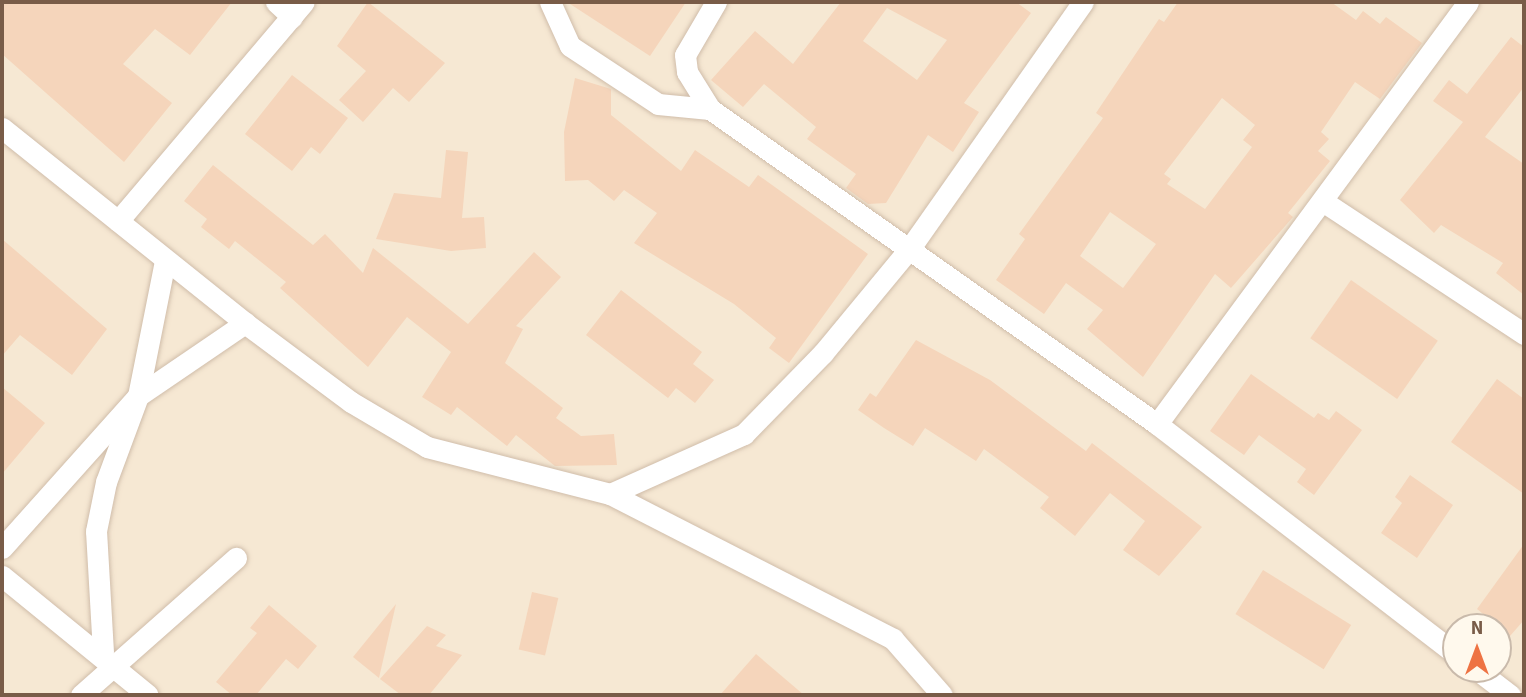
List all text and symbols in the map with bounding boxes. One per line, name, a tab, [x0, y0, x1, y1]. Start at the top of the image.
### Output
north arrow	[1442, 613, 1512, 683]
text: N	[1471, 615, 1483, 642]

